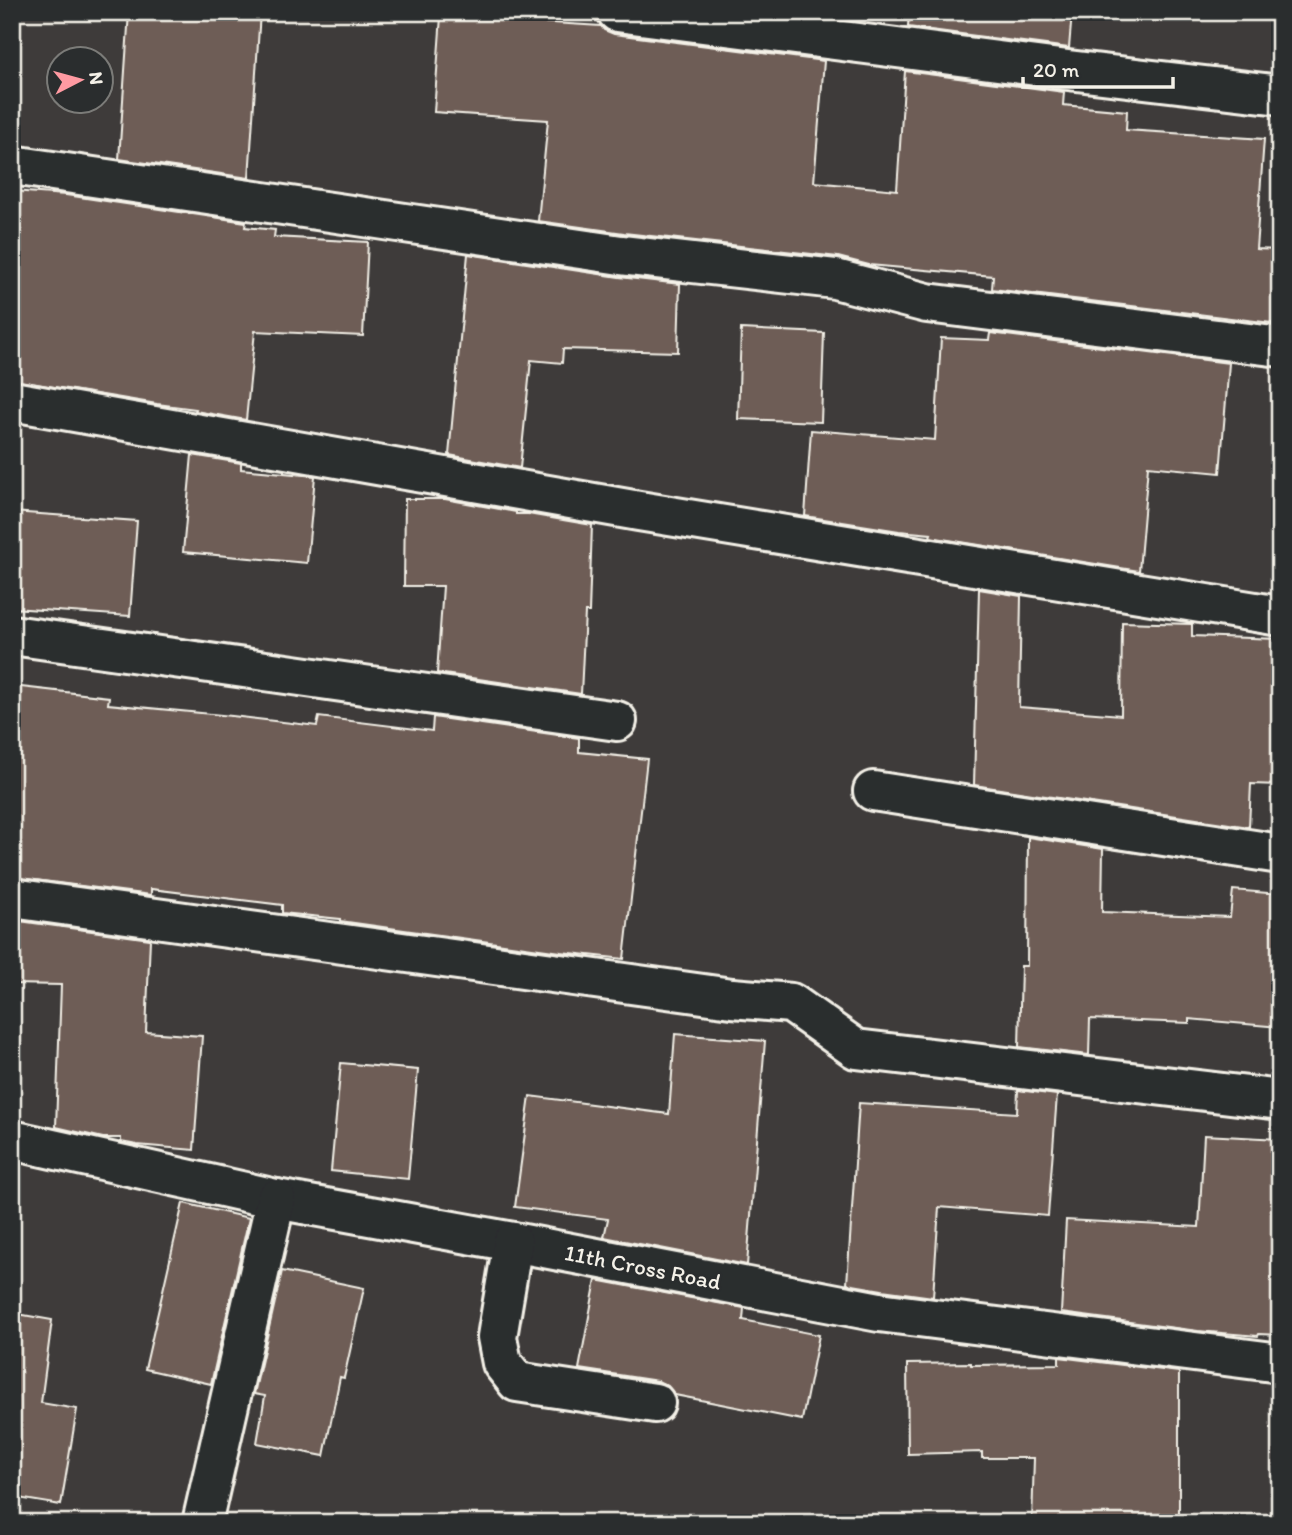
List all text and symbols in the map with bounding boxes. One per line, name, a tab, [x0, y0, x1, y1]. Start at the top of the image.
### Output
north arrow	[46, 46, 116, 116]
scale bar	[1023, 46, 1173, 90]
text: 20 m	[1033, 57, 1080, 82]
text: N	[84, 71, 109, 86]
street label: 11th Cross Road	[562, 1238, 724, 1296]

